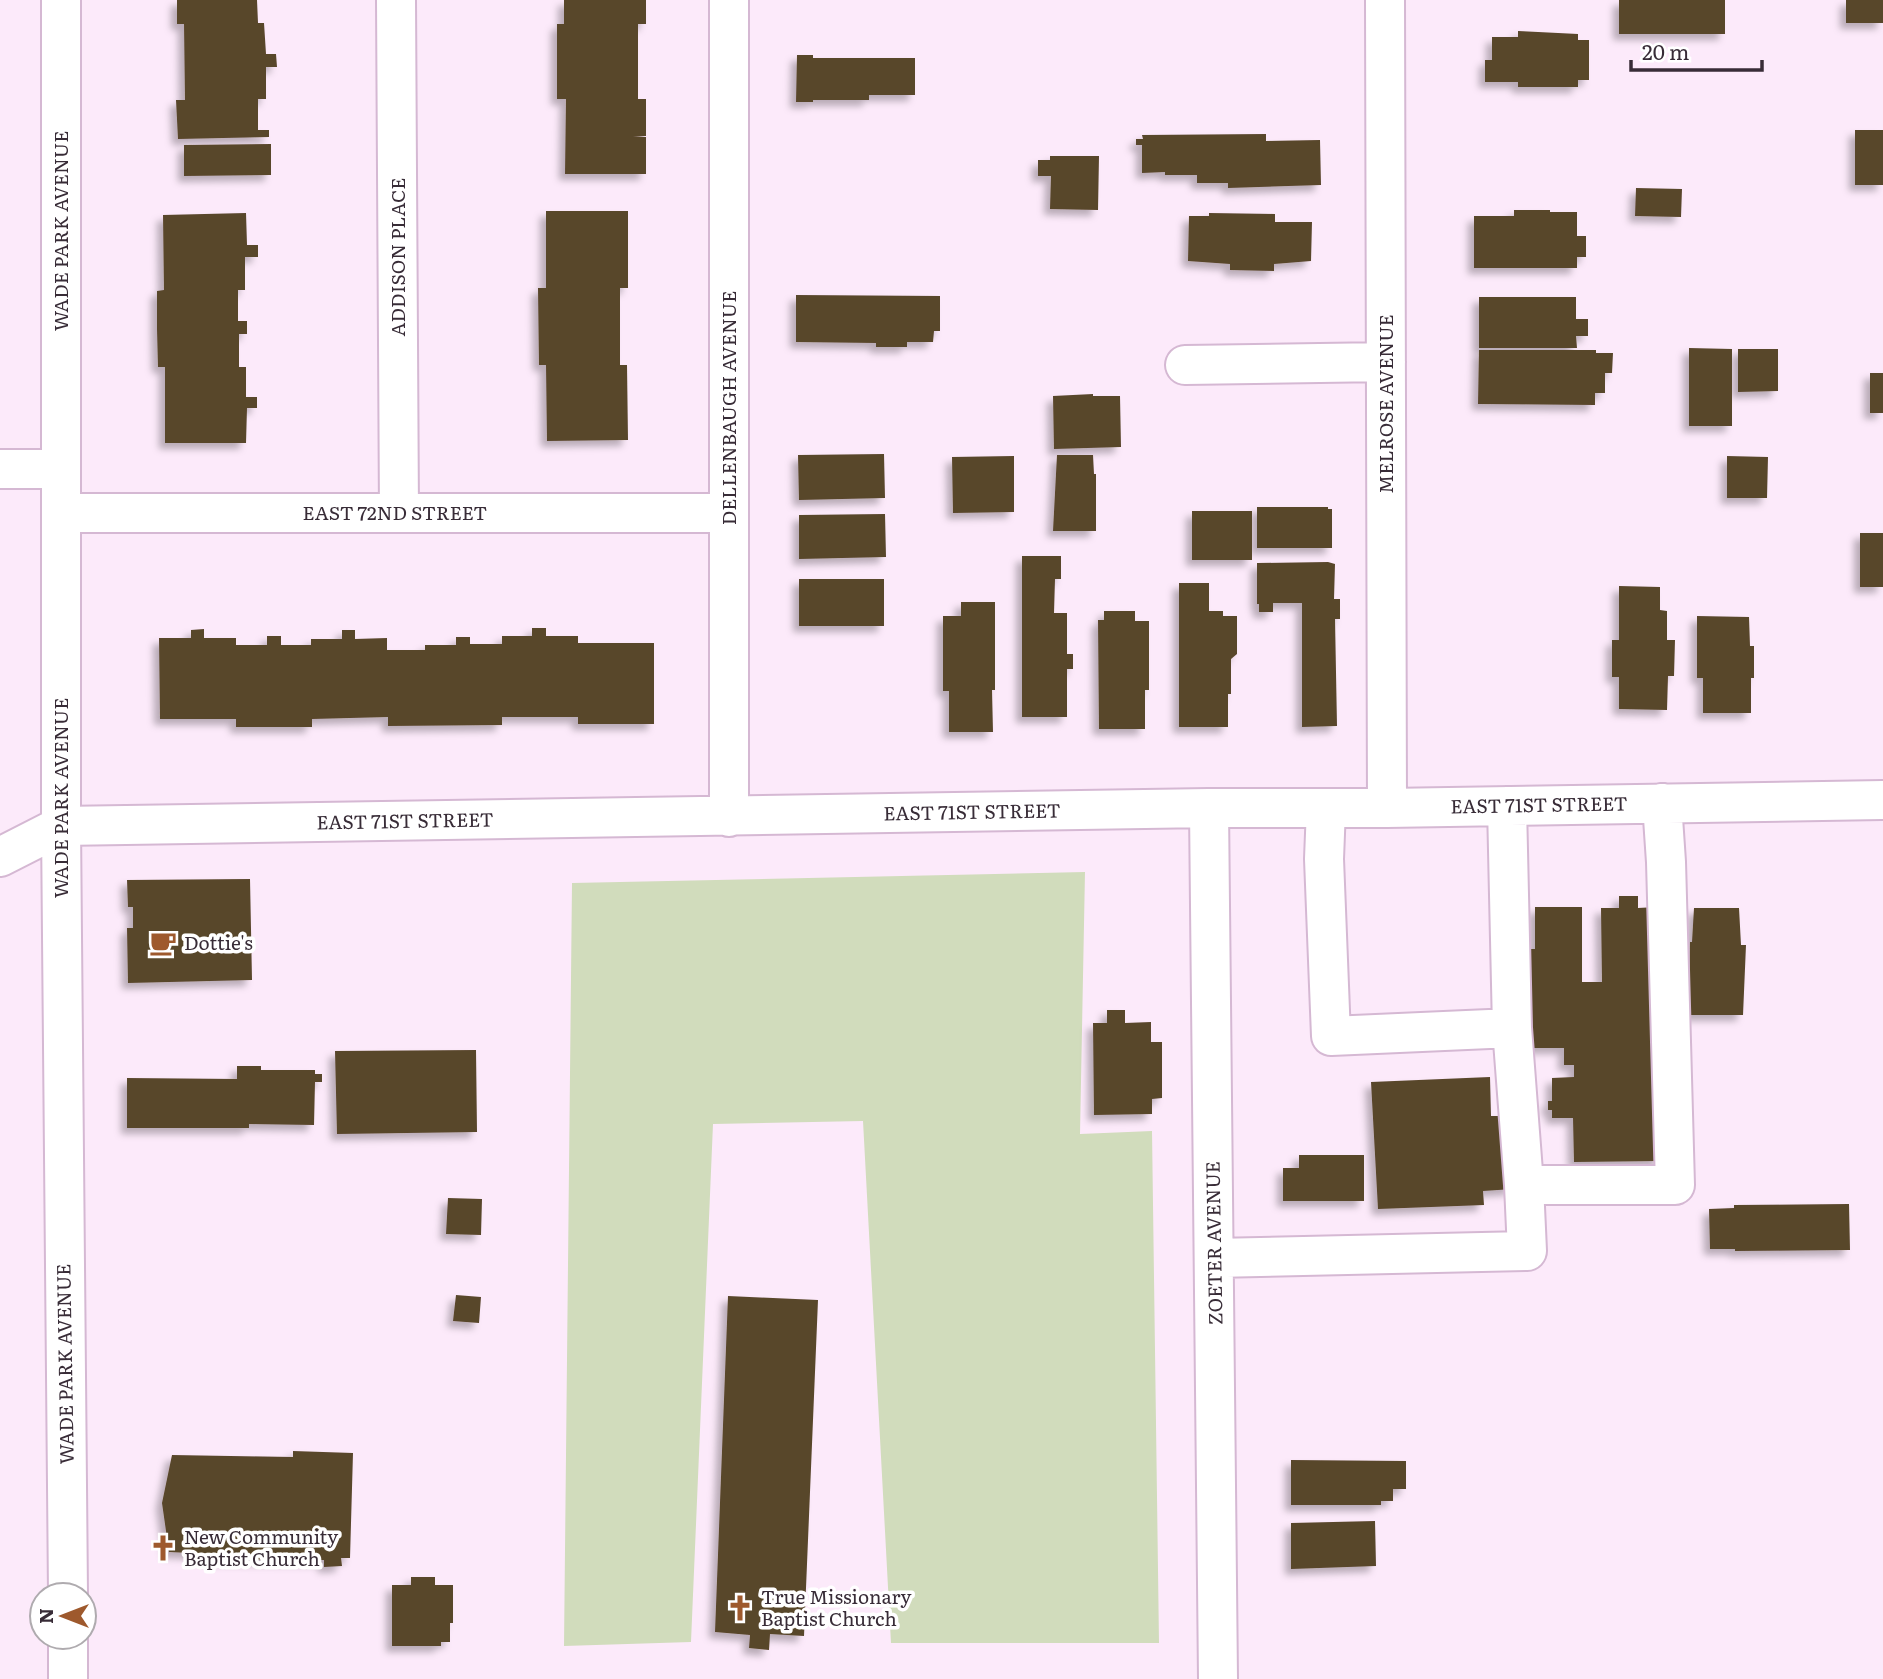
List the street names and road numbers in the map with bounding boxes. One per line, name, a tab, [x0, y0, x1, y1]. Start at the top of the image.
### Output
street label: WADE PARK AVENUE	[46, 131, 74, 331]
street label: ADDISON PLACE	[383, 178, 411, 336]
street label: DELLENBAUGH AVENUE	[714, 291, 742, 525]
street label: MELROSE AVENUE	[1371, 314, 1399, 494]
street label: EAST 72ND STREET	[303, 498, 487, 526]
street label: WADE PARK AVENUE	[46, 698, 74, 898]
street label: EAST 71ST STREET	[1450, 788, 1628, 820]
street label: EAST 71ST STREET	[883, 795, 1061, 827]
street label: EAST 71ST STREET	[316, 804, 494, 836]
street label: ZOETER AVENUE	[1198, 1161, 1228, 1325]
street label: WADE PARK AVENUE	[48, 1263, 80, 1465]

